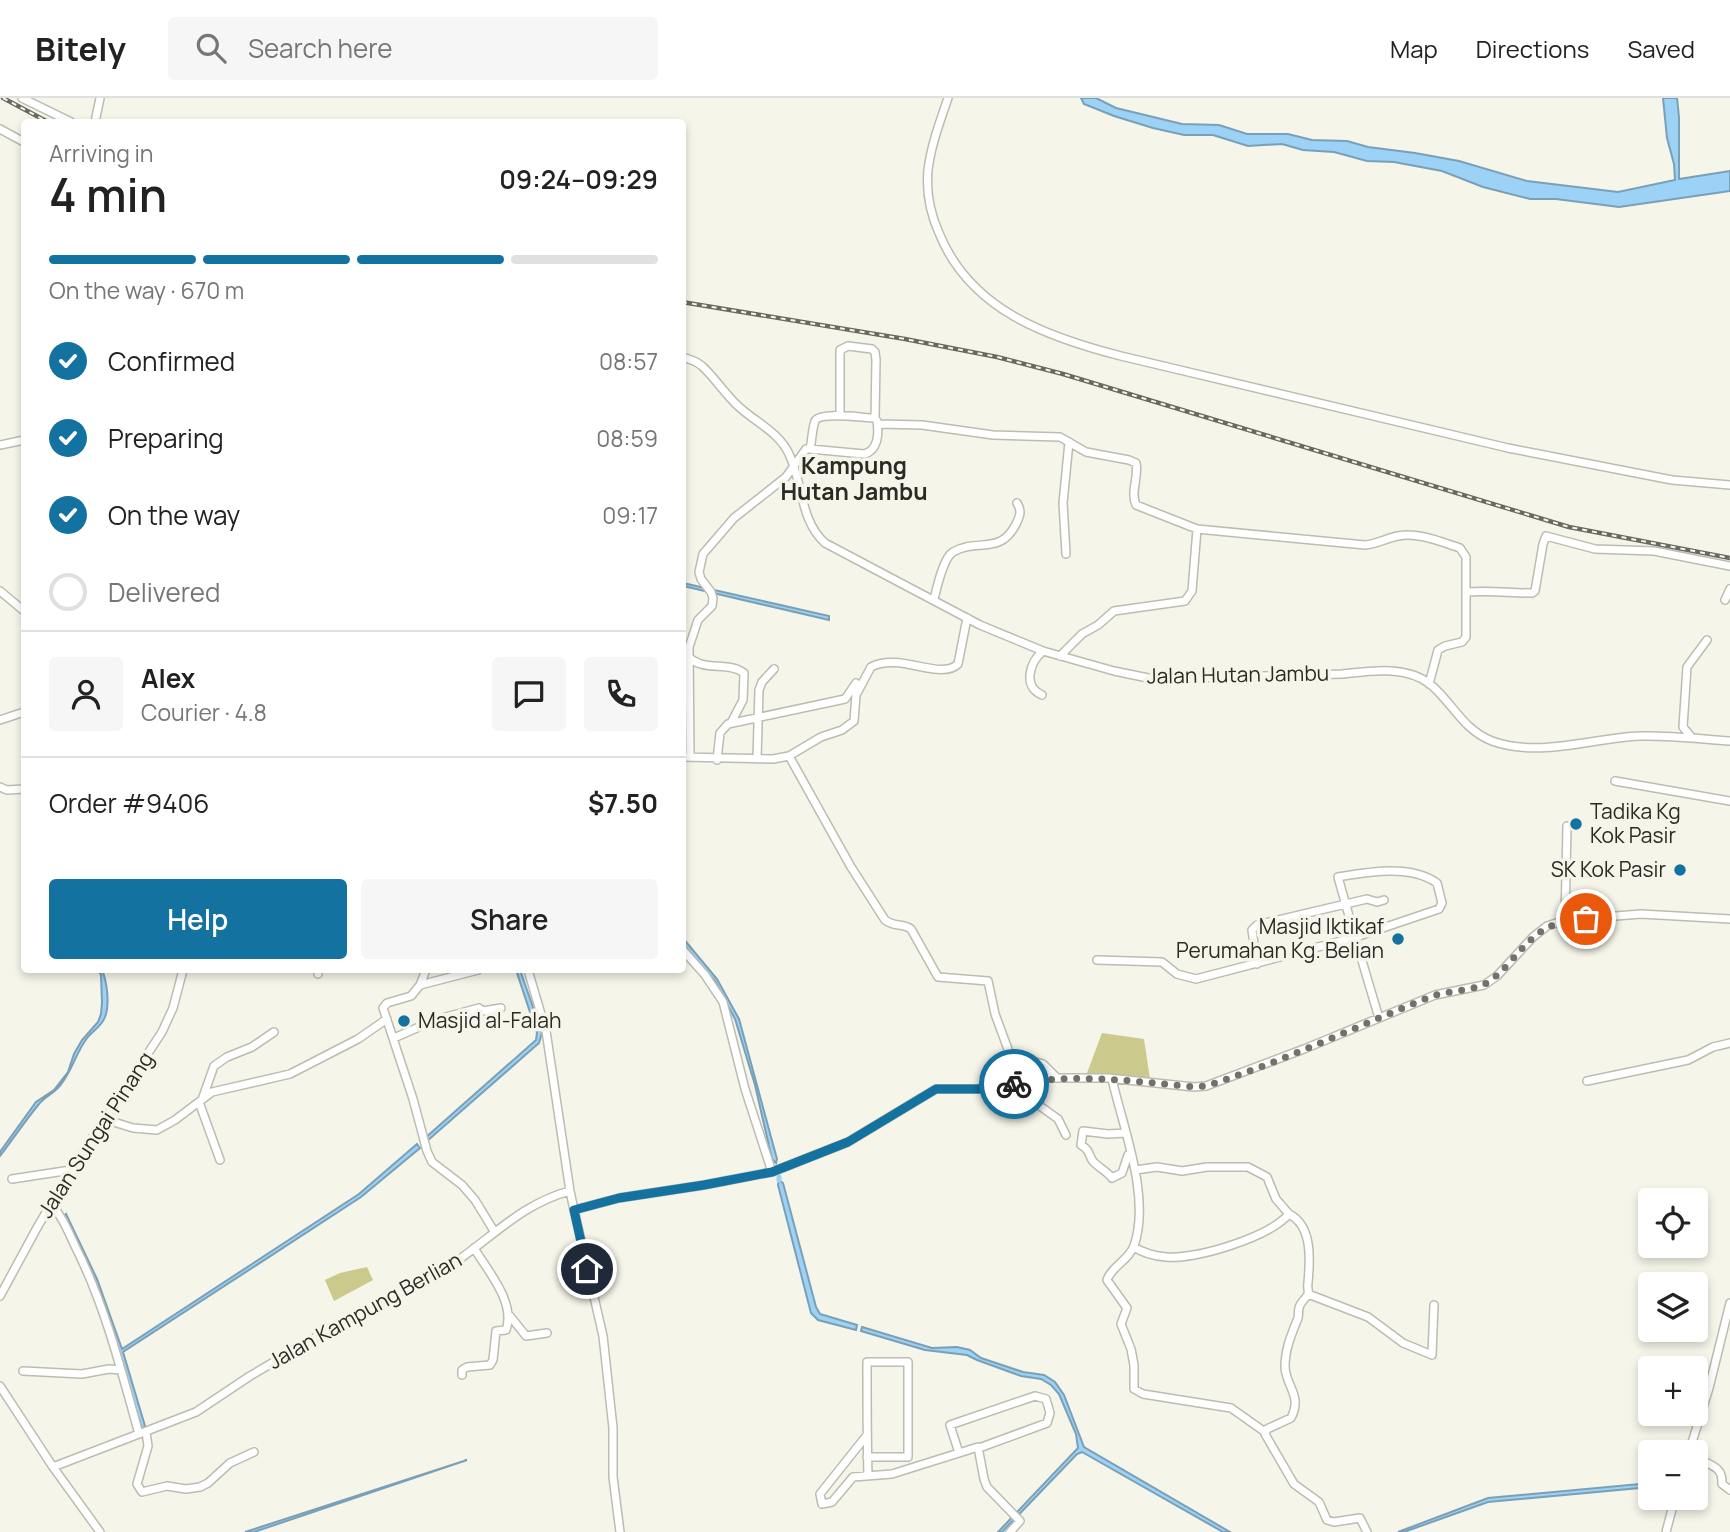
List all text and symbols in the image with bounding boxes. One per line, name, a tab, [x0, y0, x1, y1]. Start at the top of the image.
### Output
search box	[168, 17, 658, 80]
text: Bitely	[35, 26, 126, 71]
icon: search	[192, 29, 230, 67]
text: Search here	[248, 30, 393, 66]
text: Map	[1390, 32, 1438, 65]
text: Directions	[1476, 32, 1589, 65]
text: Saved	[1627, 32, 1695, 65]
text: Arriving in	[49, 137, 154, 169]
text: 09:24–09:29	[499, 161, 658, 197]
text: 4 min	[49, 163, 167, 226]
text: On the way · 670 m	[49, 274, 244, 306]
icon: check	[49, 342, 87, 380]
text: Confirmed	[108, 343, 235, 379]
text: 08:57	[599, 345, 658, 377]
icon: check	[49, 419, 87, 457]
text: Preparing	[108, 420, 224, 456]
text: 08:59	[596, 422, 658, 454]
district label: Kampung Hutan Jambu	[780, 449, 928, 507]
icon: check	[49, 496, 87, 534]
text: On the way	[108, 497, 240, 533]
text: 09:17	[602, 499, 658, 531]
text: Delivered	[108, 574, 220, 610]
button: person	[49, 657, 123, 731]
button: chat	[492, 657, 566, 731]
button: phone	[584, 657, 658, 731]
street label: Jalan Hutan Jambu	[1147, 658, 1329, 690]
text: Alex	[141, 660, 195, 696]
text: Courier · 4.8	[141, 696, 267, 728]
text: Order #9406	[49, 785, 210, 821]
text: $7.50	[588, 785, 658, 821]
place label: Tadika Kg Kok Pasir	[1590, 797, 1681, 849]
marker: Tadika Kg Kok Pasir	[1568, 816, 1584, 832]
place label: SK Kok Pasir	[1551, 855, 1666, 883]
marker: SK Kok Pasir	[1672, 862, 1688, 878]
button: Help	[49, 879, 347, 959]
button: Share	[361, 879, 658, 959]
pin	[1556, 889, 1616, 949]
icon: bag	[1567, 900, 1605, 938]
place label: Masjid Iktikaf Perumahan Kg. Belian	[1176, 912, 1385, 964]
marker: Masjid Iktikaf Perumahan Kg. Belian	[1390, 931, 1406, 947]
place label: Masjid al-Falah	[418, 1006, 561, 1034]
marker: Masjid al-Falah	[396, 1013, 412, 1029]
street label: Jalan Sungai Pinang	[31, 1046, 159, 1223]
courier	[979, 1049, 1049, 1119]
icon: bike	[995, 1065, 1033, 1103]
map controls	[1638, 1188, 1708, 1510]
button: locate	[1638, 1188, 1708, 1258]
pin	[557, 1239, 617, 1299]
street label: Jalan Kampung Berlian	[263, 1245, 466, 1375]
icon: home	[568, 1250, 606, 1288]
button: layers	[1638, 1272, 1708, 1342]
button: +	[1638, 1356, 1708, 1426]
button: −	[1638, 1440, 1708, 1510]

